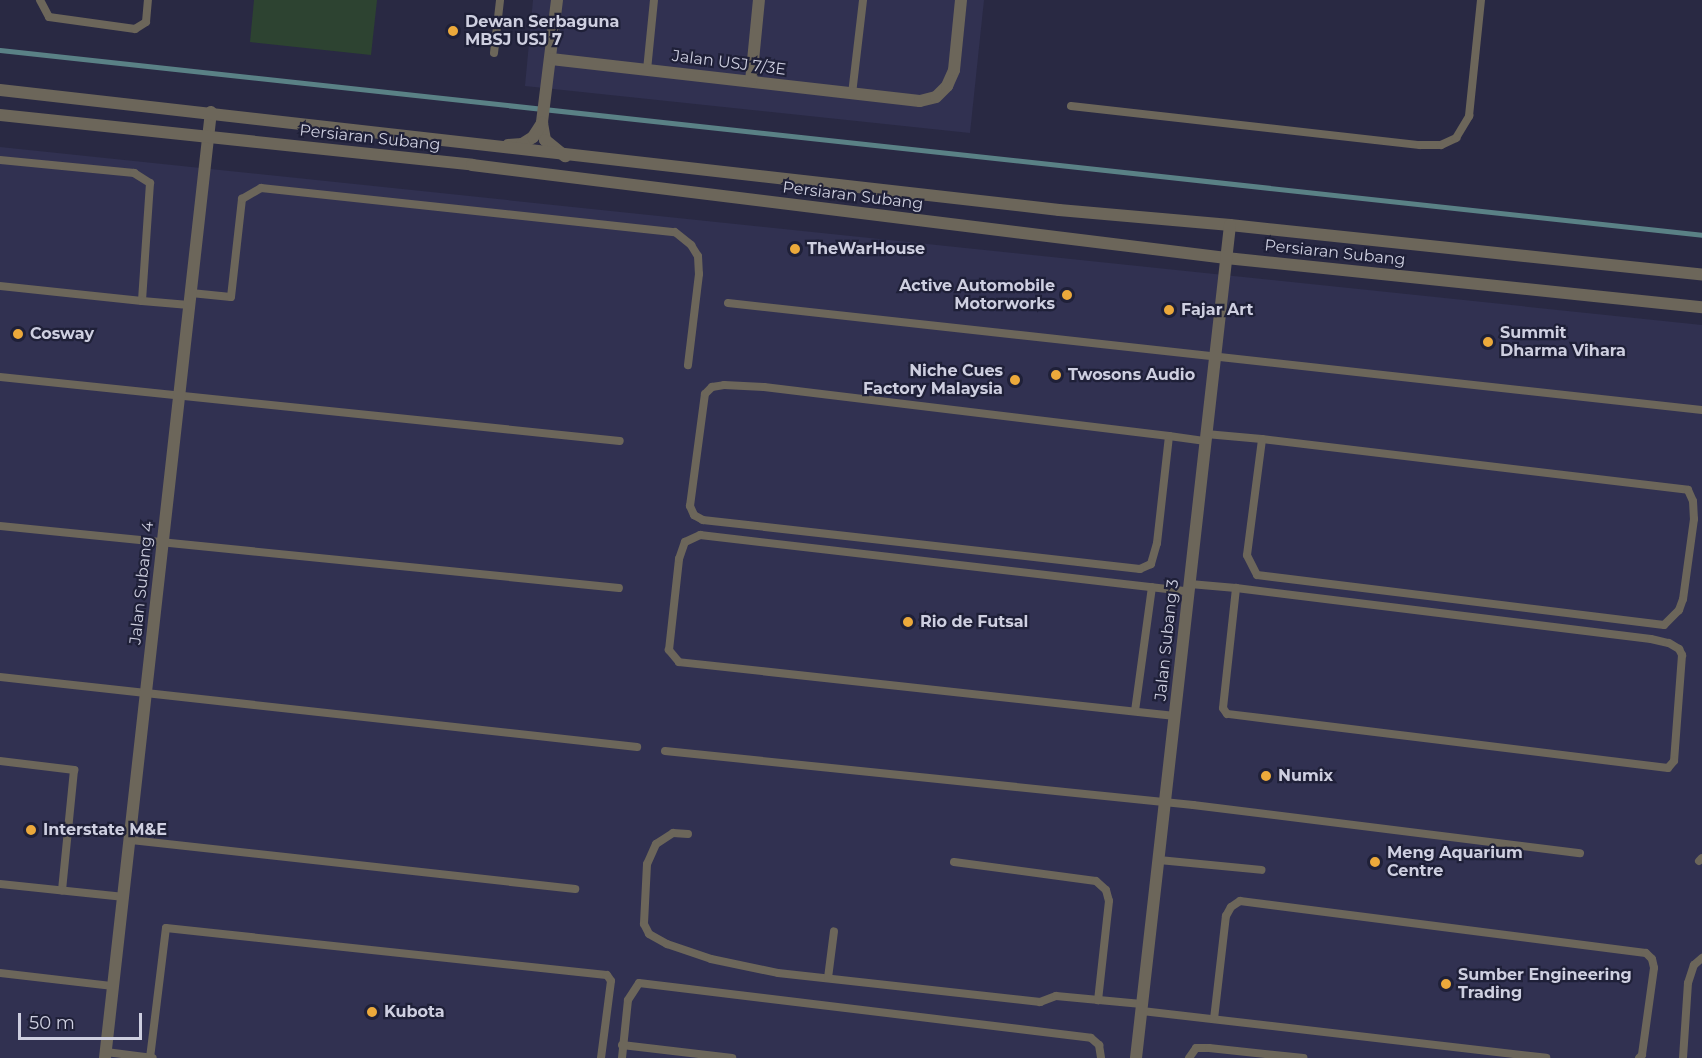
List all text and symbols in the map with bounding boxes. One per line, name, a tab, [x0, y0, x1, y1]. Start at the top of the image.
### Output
place label: Dewan Serbaguna MBSJ USJ 7	[465, 12, 619, 50]
marker: Dewan Serbaguna MBSJ USJ 7	[446, 24, 460, 38]
street label: Jalan USJ 7/3E	[671, 46, 787, 80]
street label: Persiaran Subang	[299, 121, 441, 155]
street label: Persiaran Subang	[782, 178, 924, 214]
street label: Persiaran Subang	[1264, 236, 1406, 270]
place label: TheWarHouse	[807, 239, 925, 259]
marker: TheWarHouse	[788, 242, 802, 256]
place label: Active Automobile Motorworks	[899, 276, 1055, 314]
marker: Active Automobile Motorworks	[1060, 288, 1074, 302]
place label: Fajar Art	[1181, 300, 1253, 320]
marker: Fajar Art	[1162, 303, 1176, 317]
place label: Summit Dharma Vihara	[1500, 323, 1626, 361]
place label: Cosway	[30, 324, 94, 344]
marker: Cosway	[11, 327, 25, 341]
marker: Summit Dharma Vihara	[1481, 335, 1495, 349]
place label: Niche Cues Factory Malaysia	[863, 361, 1003, 399]
place label: Twosons Audio	[1068, 365, 1195, 385]
marker: Twosons Audio	[1049, 368, 1063, 382]
marker: Niche Cues Factory Malaysia	[1008, 373, 1022, 387]
street label: Jalan Subang 4	[126, 521, 158, 645]
street label: Jalan Subang 3	[1151, 578, 1183, 702]
place label: Rio de Futsal	[920, 612, 1028, 632]
marker: Rio de Futsal	[901, 615, 915, 629]
place label: Numix	[1278, 766, 1333, 786]
marker: Numix	[1259, 769, 1273, 783]
place label: Interstate M&E	[43, 820, 167, 840]
marker: Interstate M&E	[24, 823, 38, 837]
place label: Meng Aquarium Centre	[1387, 843, 1523, 881]
marker: Meng Aquarium Centre	[1368, 855, 1382, 869]
place label: Sumber Engineering Trading	[1458, 965, 1632, 1003]
marker: Sumber Engineering Trading	[1439, 977, 1453, 991]
scale bar	[21, 1001, 146, 1039]
place label: Kubota	[384, 1002, 445, 1022]
marker: Kubota	[365, 1005, 379, 1019]
text: 50 m	[29, 1012, 75, 1034]

